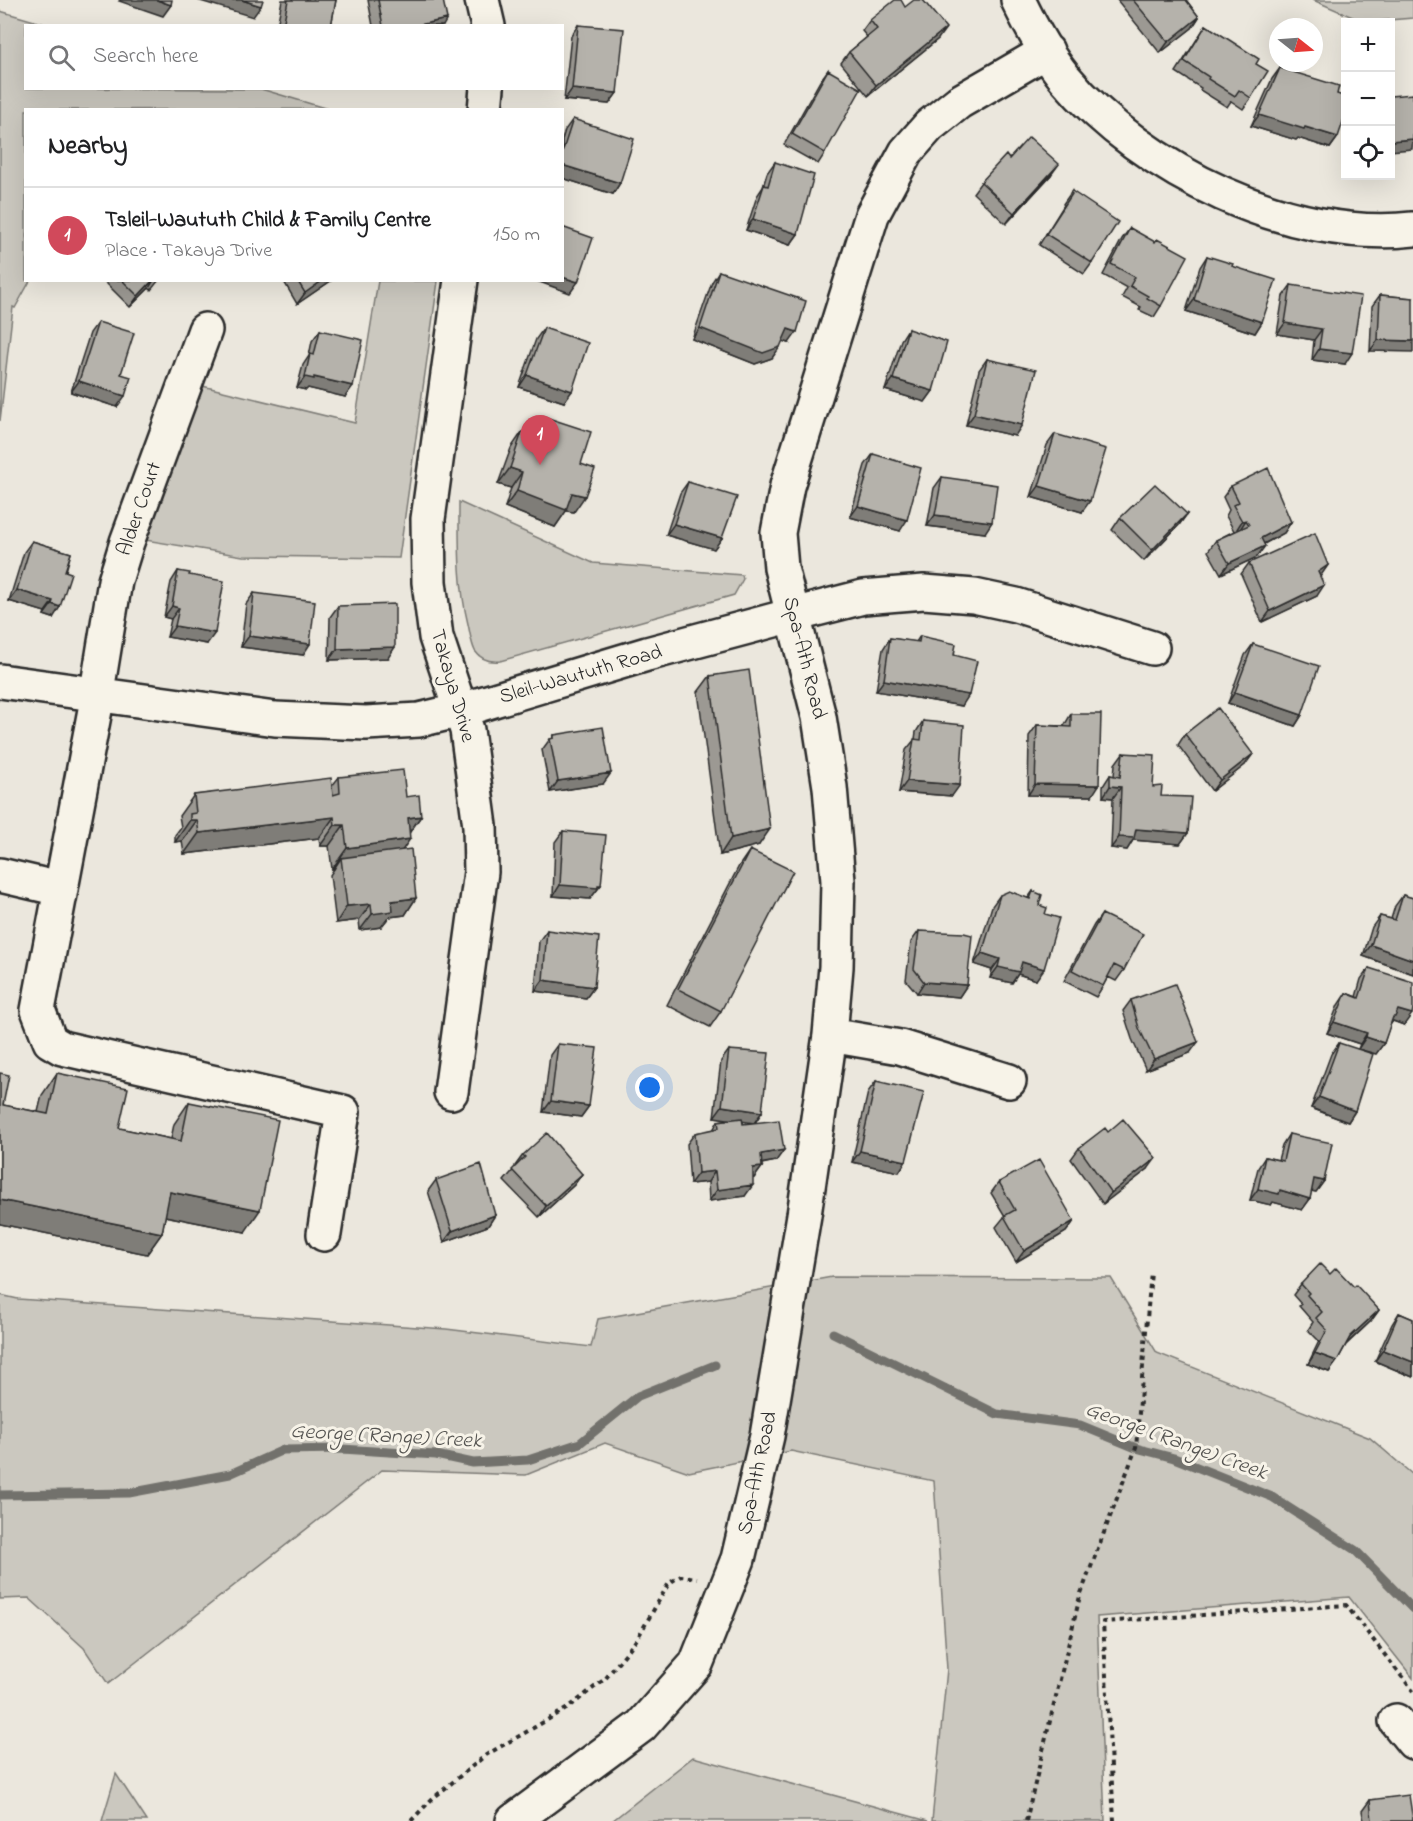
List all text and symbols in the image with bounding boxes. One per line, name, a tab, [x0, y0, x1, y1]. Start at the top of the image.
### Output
north arrow	[1269, 18, 1323, 72]
map controls	[1341, 18, 1395, 180]
button: +	[1341, 18, 1395, 72]
search box	[24, 24, 564, 90]
icon: search	[45, 41, 78, 74]
text: Search here	[93, 41, 198, 73]
button: −	[1341, 72, 1395, 126]
button: locate	[1341, 126, 1395, 180]
text: Nearby	[48, 128, 127, 166]
text: Tsleil-Waututh Child & Family Centre	[105, 205, 431, 237]
text: 1	[64, 221, 71, 250]
text: 150 m	[493, 221, 540, 250]
text: Place · Takaya Drive	[105, 237, 272, 266]
pin: 1	[520, 416, 560, 465]
street label: Alder Court	[110, 458, 170, 560]
street label: Spa-Ath Road	[774, 594, 834, 722]
street label: Takaya Drive	[420, 626, 483, 747]
street label: Sleil-Waututh Road	[496, 637, 666, 713]
your location	[635, 1073, 664, 1102]
water label: George (Range) Creek	[1081, 1394, 1273, 1490]
street label: Spa-Ath Road	[730, 1409, 786, 1537]
water label: George (Range) Creek	[290, 1416, 484, 1458]

